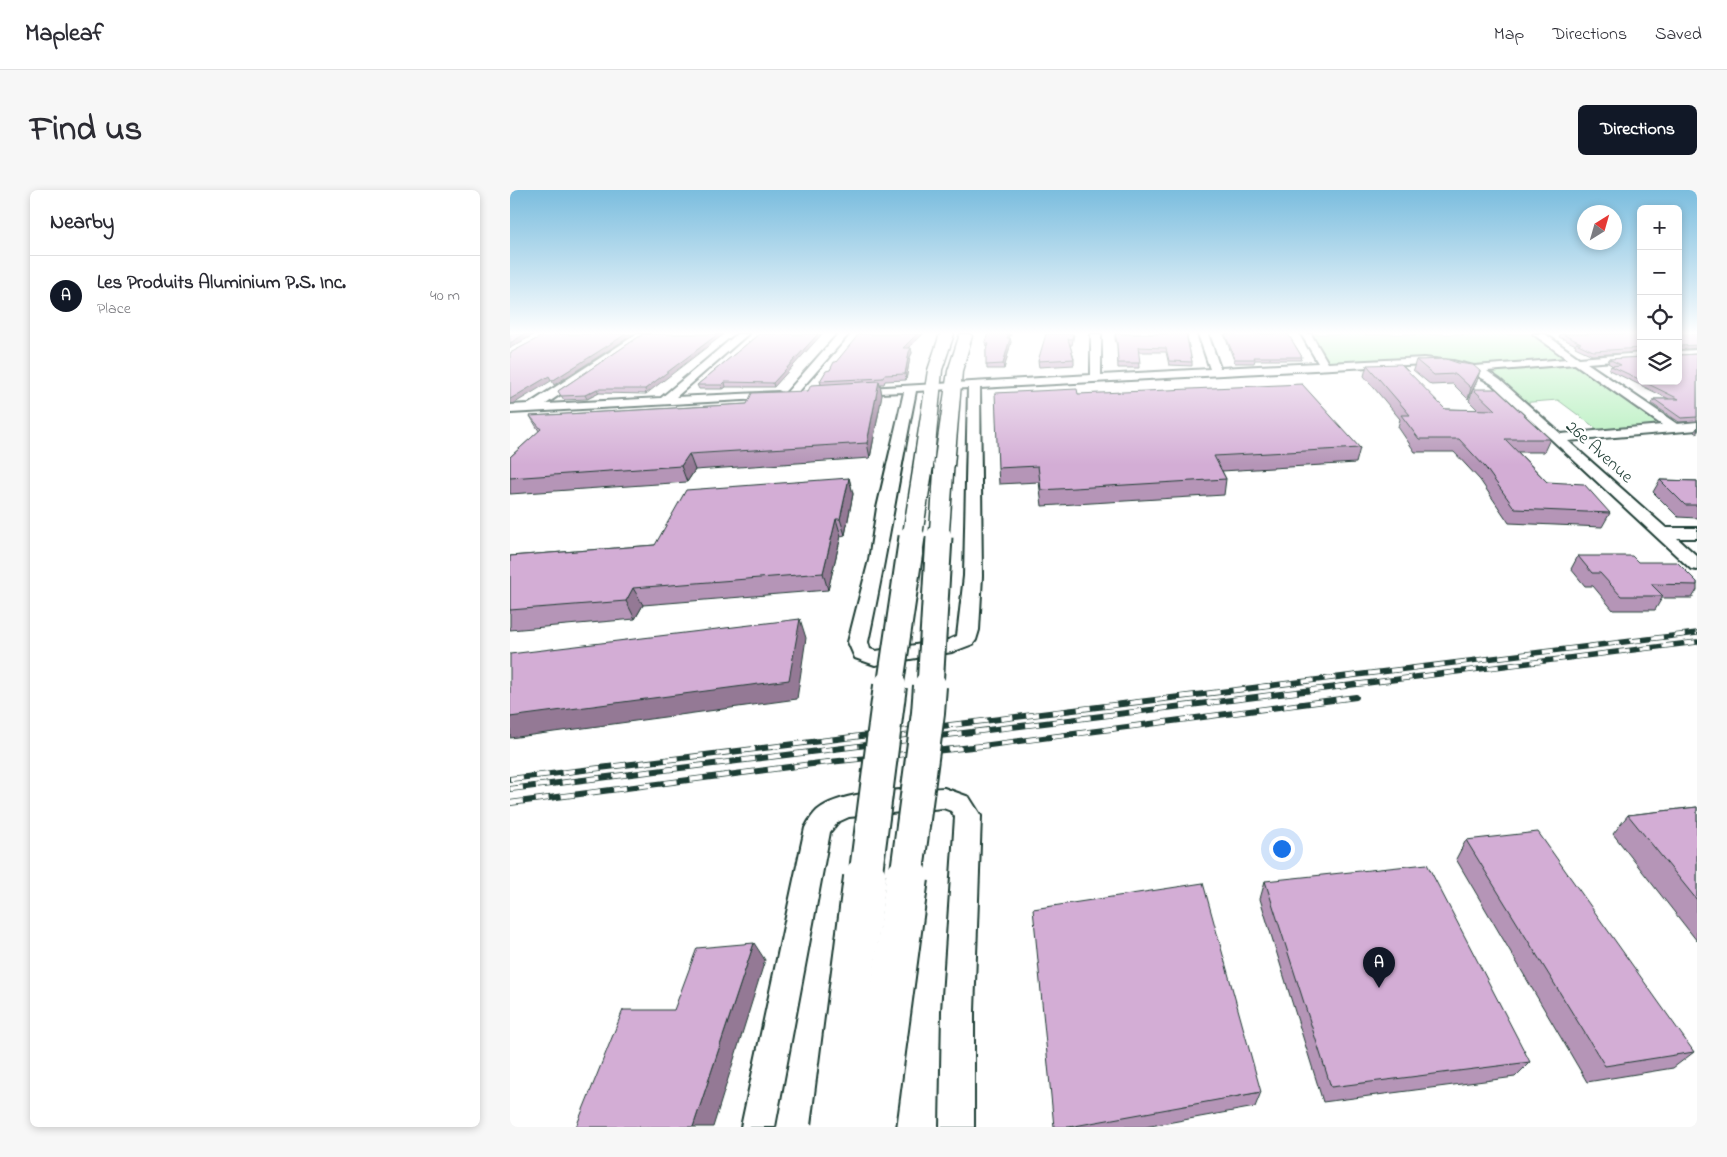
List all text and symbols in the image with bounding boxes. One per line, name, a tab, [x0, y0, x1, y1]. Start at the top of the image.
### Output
text: Mapleaf	[25, 17, 104, 52]
text: Map	[1494, 22, 1524, 48]
text: Directions	[1552, 22, 1627, 48]
text: Saved	[1655, 22, 1702, 48]
text: Find us	[30, 105, 142, 156]
button: Directions	[1578, 105, 1697, 155]
north arrow	[1577, 205, 1622, 250]
map controls	[1637, 205, 1682, 385]
button: +	[1637, 205, 1682, 250]
text: Nearby	[50, 208, 114, 238]
button: −	[1637, 250, 1682, 295]
text: Les Produits Aluminium P.S. Inc.	[97, 270, 346, 297]
text: A	[61, 284, 71, 308]
text: 40 m	[430, 284, 460, 308]
button: locate	[1637, 295, 1682, 340]
text: Place	[97, 297, 131, 321]
button: layers	[1637, 340, 1682, 385]
street label: 26e Avenue	[1559, 415, 1639, 491]
your location	[1269, 836, 1295, 862]
pin: A	[1363, 947, 1395, 988]

